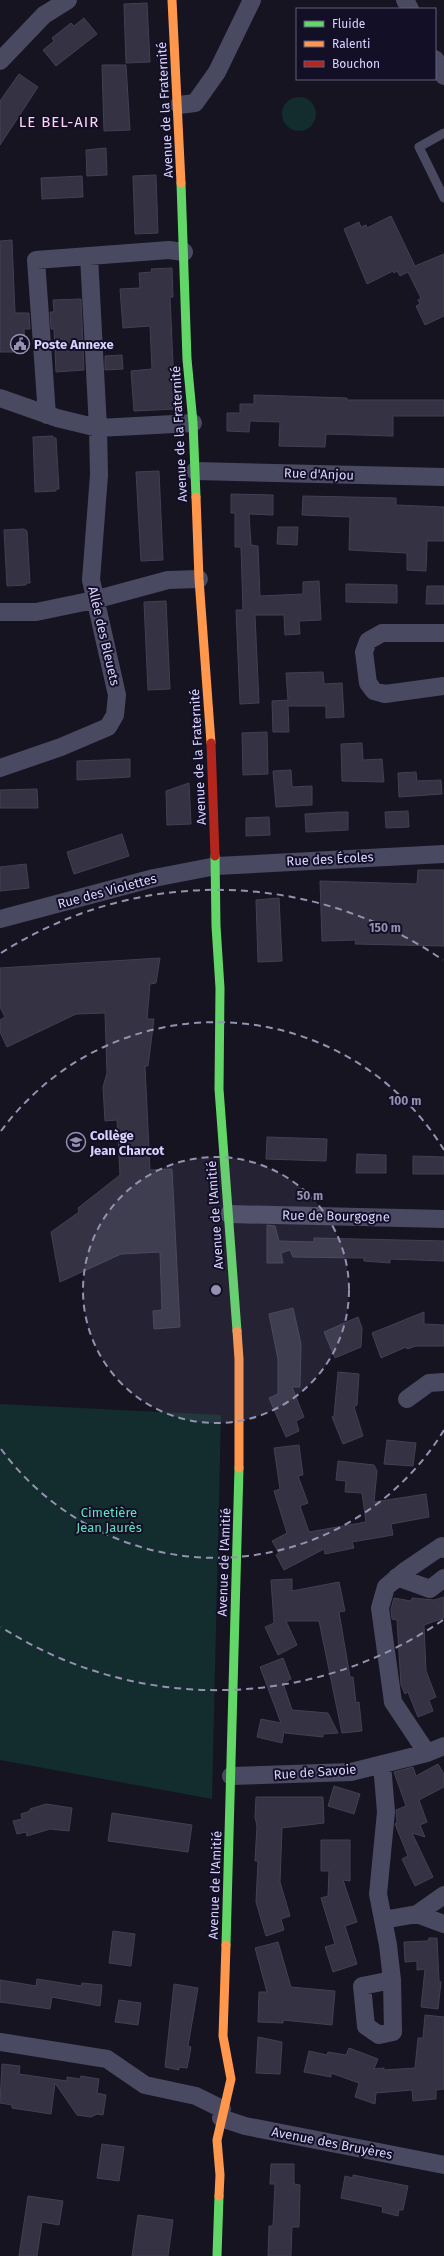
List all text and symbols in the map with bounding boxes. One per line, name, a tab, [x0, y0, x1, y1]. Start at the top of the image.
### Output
legend	[296, 8, 436, 80]
text: Fluide	[332, 17, 365, 31]
text: Ralenti	[332, 37, 370, 51]
street label: Avenue de la Fraternité	[154, 42, 176, 178]
text: Bouchon	[332, 57, 380, 71]
district label: LE BEL-AIR	[19, 113, 99, 131]
public building icon: Poste Annexe	[9, 333, 31, 355]
place label: Poste Annexe	[34, 337, 114, 352]
street label: Avenue de la Fraternité	[168, 366, 190, 502]
street label: Rue d'Anjou	[284, 465, 354, 483]
street label: Allée des Bleuets	[85, 585, 123, 687]
street label: Avenue de la Fraternité	[187, 689, 209, 825]
street label: Rue des Écoles	[286, 849, 374, 869]
street label: Rue des Violettes	[56, 871, 158, 911]
text: 150 m	[369, 921, 401, 935]
text: 100 m	[389, 1094, 421, 1108]
place label: Collège Jean Charcot	[89, 1128, 165, 1158]
school or university icon: Collège Jean Charcot	[65, 1131, 87, 1153]
street label: Avenue de l'Amitié	[204, 1160, 226, 1270]
text: 50 m	[297, 1189, 323, 1203]
street label: Rue de Bourgogne	[282, 1208, 390, 1224]
centre of rings	[209, 1283, 223, 1297]
park label: Cimetière Jean Jaurès	[76, 1505, 142, 1535]
street label: Avenue de l'Amitié	[215, 1507, 233, 1617]
street label: Rue de Savoie	[273, 1762, 357, 1782]
street label: Avenue de l'Amitié	[206, 1830, 224, 1940]
street label: Avenue des Bruyères	[270, 2124, 394, 2162]

